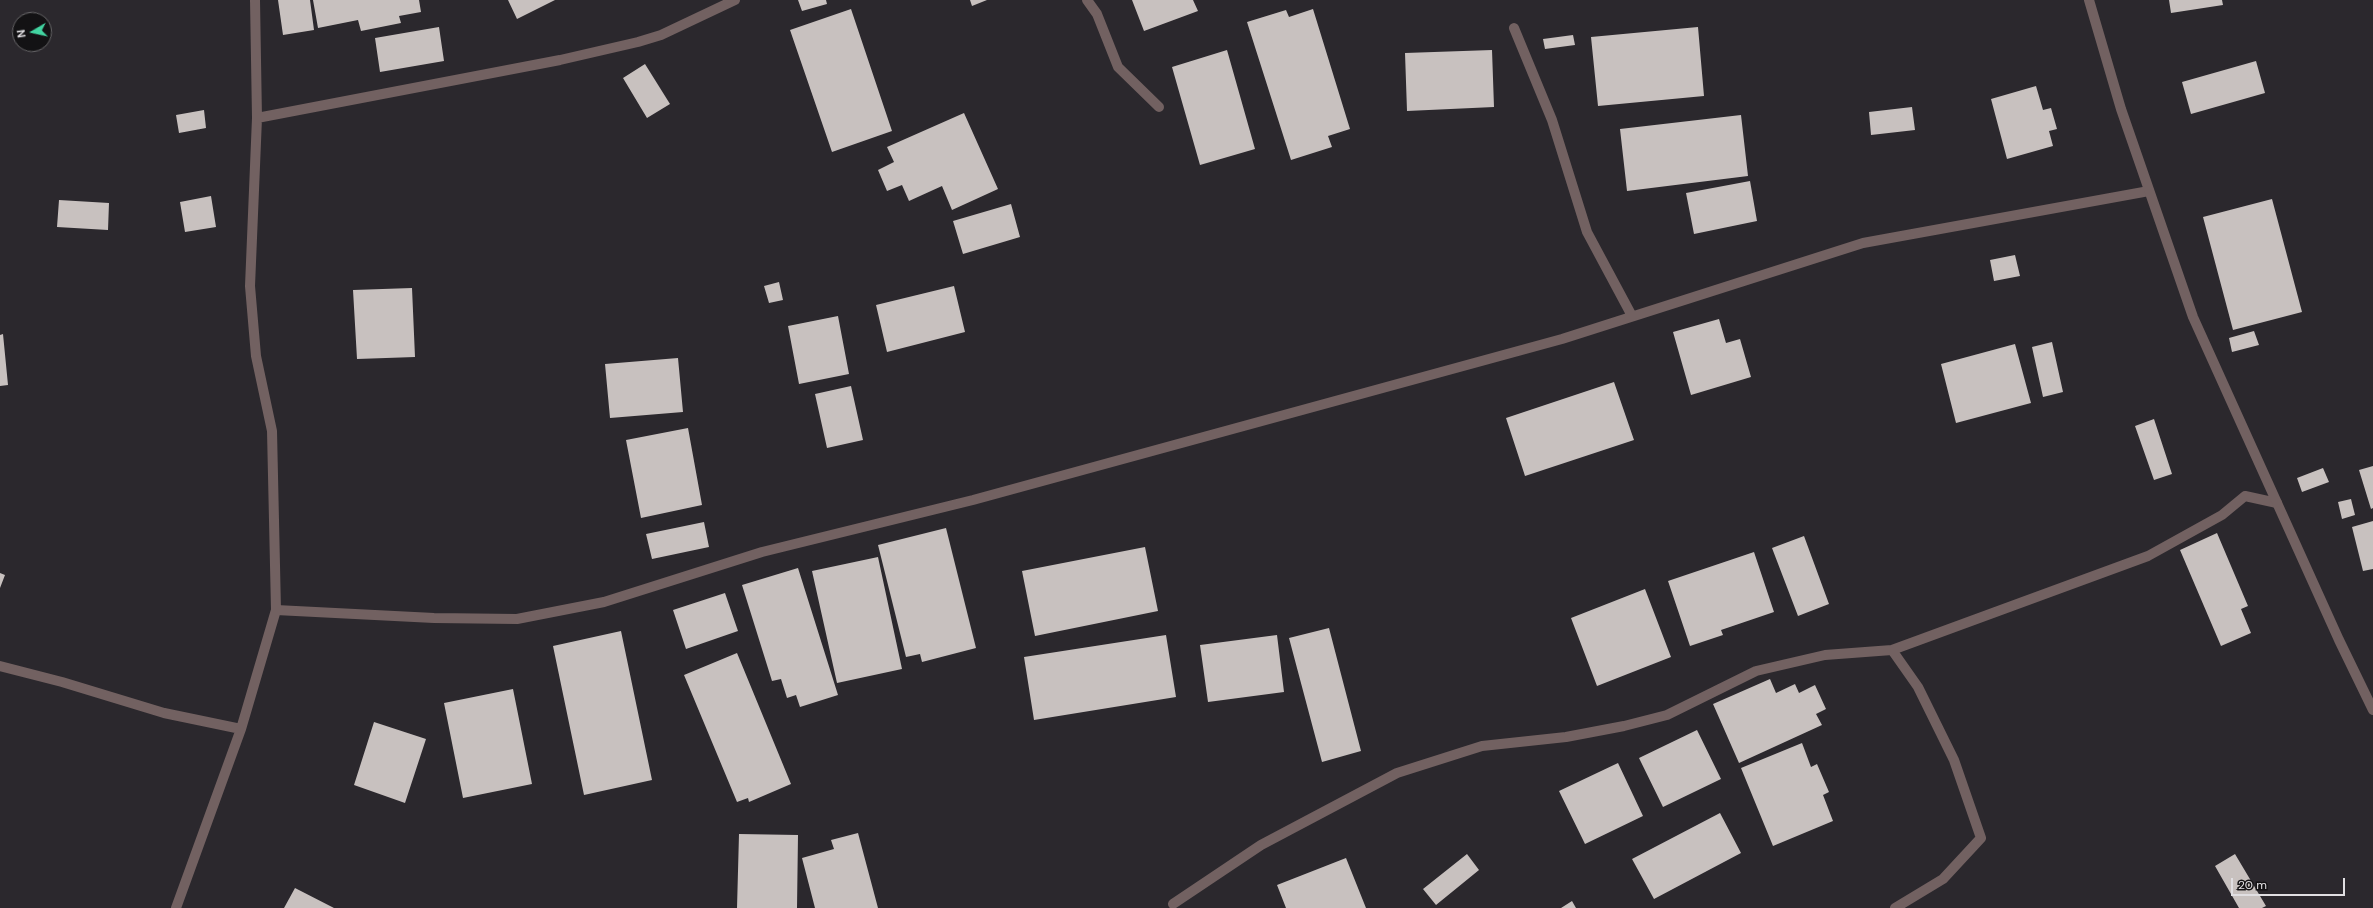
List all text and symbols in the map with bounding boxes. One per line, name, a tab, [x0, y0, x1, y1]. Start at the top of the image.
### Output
north arrow	[12, 12, 52, 52]
text: N	[14, 29, 29, 39]
scale bar	[2233, 870, 2347, 896]
text: 20 m	[2238, 877, 2267, 893]

